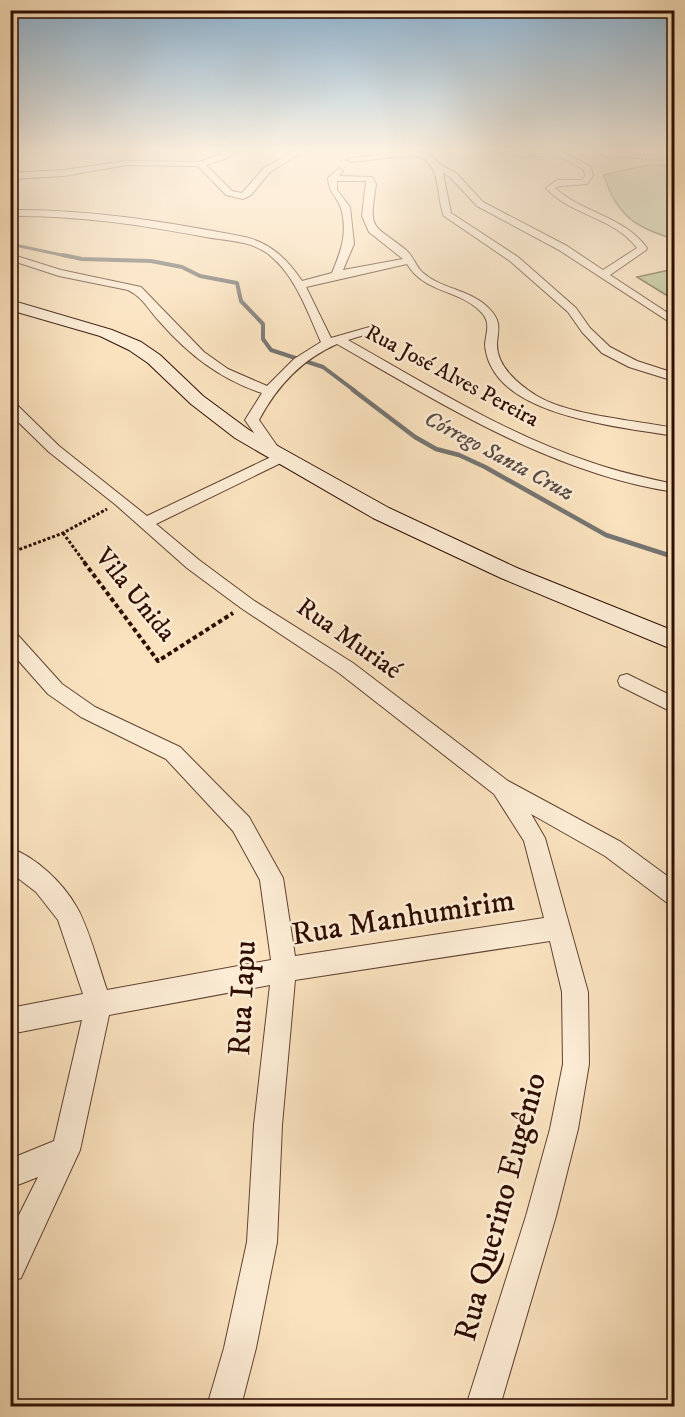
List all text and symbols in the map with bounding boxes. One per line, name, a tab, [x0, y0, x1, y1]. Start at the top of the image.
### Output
street label: Rua José Alves Pereira	[361, 319, 544, 433]
water label: Córrego Santa Cruz	[419, 405, 579, 507]
street label: Vila Unida	[87, 541, 183, 649]
street label: Rua Muriaé	[290, 591, 408, 687]
street label: Rua Manhumirim	[289, 881, 517, 955]
street label: Rua Iapu	[220, 939, 266, 1057]
street label: Rua Querino Eugênio	[446, 1068, 556, 1346]

